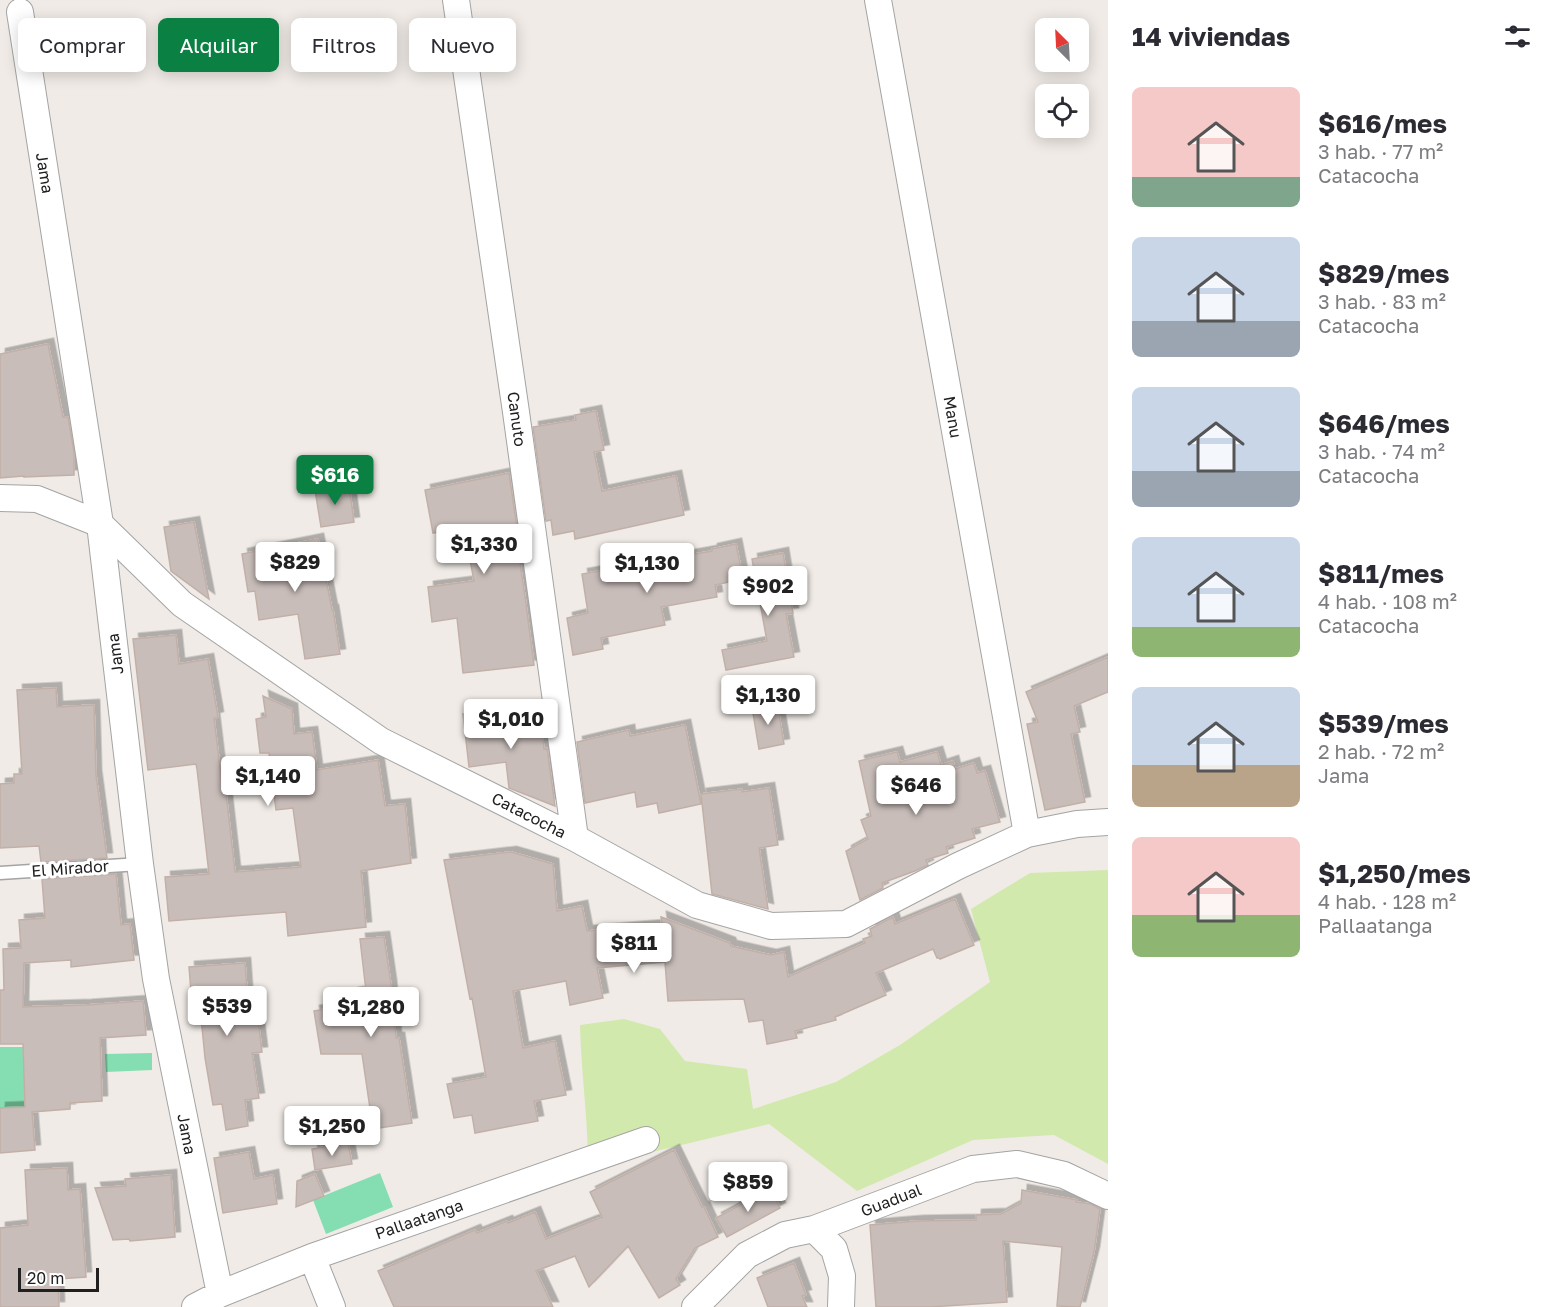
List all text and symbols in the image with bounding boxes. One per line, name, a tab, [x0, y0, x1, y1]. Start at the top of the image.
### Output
chip: Comprar	[18, 18, 146, 72]
chip: Alquilar	[158, 18, 279, 72]
chip: Filtros	[291, 18, 397, 72]
chip: Nuevo	[409, 18, 516, 72]
north arrow	[1035, 18, 1089, 72]
map controls	[1035, 18, 1089, 138]
icon: filters	[1501, 20, 1534, 53]
text: 14 viviendas	[1132, 21, 1290, 52]
button: locate	[1035, 84, 1089, 138]
text: $616/mes	[1318, 108, 1447, 139]
icon: home	[1180, 111, 1252, 183]
text: 3 hab. · 77 m²	[1318, 139, 1443, 163]
street label: Jama	[32, 151, 58, 195]
text: Catacocha	[1318, 163, 1419, 187]
text: $829/mes	[1318, 258, 1450, 289]
icon: home	[1180, 261, 1252, 333]
text: 3 hab. · 83 m²	[1318, 289, 1446, 313]
text: Catacocha	[1318, 313, 1419, 337]
street label: Canuto	[503, 390, 531, 448]
street label: Manu	[939, 394, 967, 440]
text: $646/mes	[1318, 408, 1450, 439]
icon: home	[1180, 411, 1252, 483]
text: 3 hab. · 74 m²	[1318, 439, 1445, 463]
pin: $616	[299, 455, 371, 506]
text: $616	[310, 462, 360, 486]
text: Catacocha	[1318, 463, 1419, 487]
pin: $1,330	[435, 524, 533, 575]
text: $1,330	[450, 531, 518, 555]
pin: $829	[259, 542, 331, 593]
pin: $1,130	[598, 543, 696, 594]
text: $829	[269, 549, 321, 573]
text: $1,130	[614, 550, 680, 574]
text: $811/mes	[1318, 558, 1444, 589]
icon: home	[1180, 561, 1252, 633]
pin: $902	[732, 566, 804, 617]
text: $902	[742, 573, 794, 597]
text: 4 hab. · 108 m²	[1318, 589, 1457, 613]
text: Catacocha	[1318, 613, 1419, 637]
street label: Jama	[103, 632, 127, 676]
pin: $1,130	[719, 675, 817, 726]
text: $1,130	[735, 682, 801, 706]
pin: $1,010	[462, 699, 560, 750]
text: $1,010	[478, 706, 544, 730]
text: $539/mes	[1318, 708, 1449, 739]
icon: home	[1180, 711, 1252, 783]
text: 2 hab. · 72 m²	[1318, 739, 1444, 763]
pin: $1,140	[219, 756, 317, 807]
text: $1,140	[235, 763, 301, 787]
text: Jama	[1318, 763, 1369, 787]
pin: $646	[880, 765, 952, 816]
text: $646	[890, 772, 942, 796]
street label: Catacocha	[488, 788, 570, 842]
street label: El Mirador	[31, 855, 109, 881]
text: $1,250/mes	[1318, 858, 1471, 889]
icon: home	[1180, 861, 1252, 933]
text: 4 hab. · 128 m²	[1318, 889, 1456, 913]
text: Pallaatanga	[1318, 913, 1433, 937]
pin: $811	[598, 923, 670, 974]
text: $811	[611, 930, 657, 954]
pin: $539	[191, 986, 263, 1037]
pin: $1,280	[322, 987, 420, 1038]
text: $539	[202, 993, 252, 1017]
text: $1,280	[337, 994, 405, 1018]
pin: $1,250	[283, 1106, 381, 1157]
street label: Jama	[173, 1112, 201, 1156]
text: $1,250	[298, 1113, 366, 1137]
pin: $859	[712, 1162, 784, 1213]
text: $859	[722, 1169, 774, 1193]
street label: Guadual	[858, 1179, 924, 1221]
street label: Pallaatanga	[372, 1195, 466, 1243]
scale bar	[18, 1265, 99, 1292]
text: 20 m	[27, 1268, 64, 1288]

